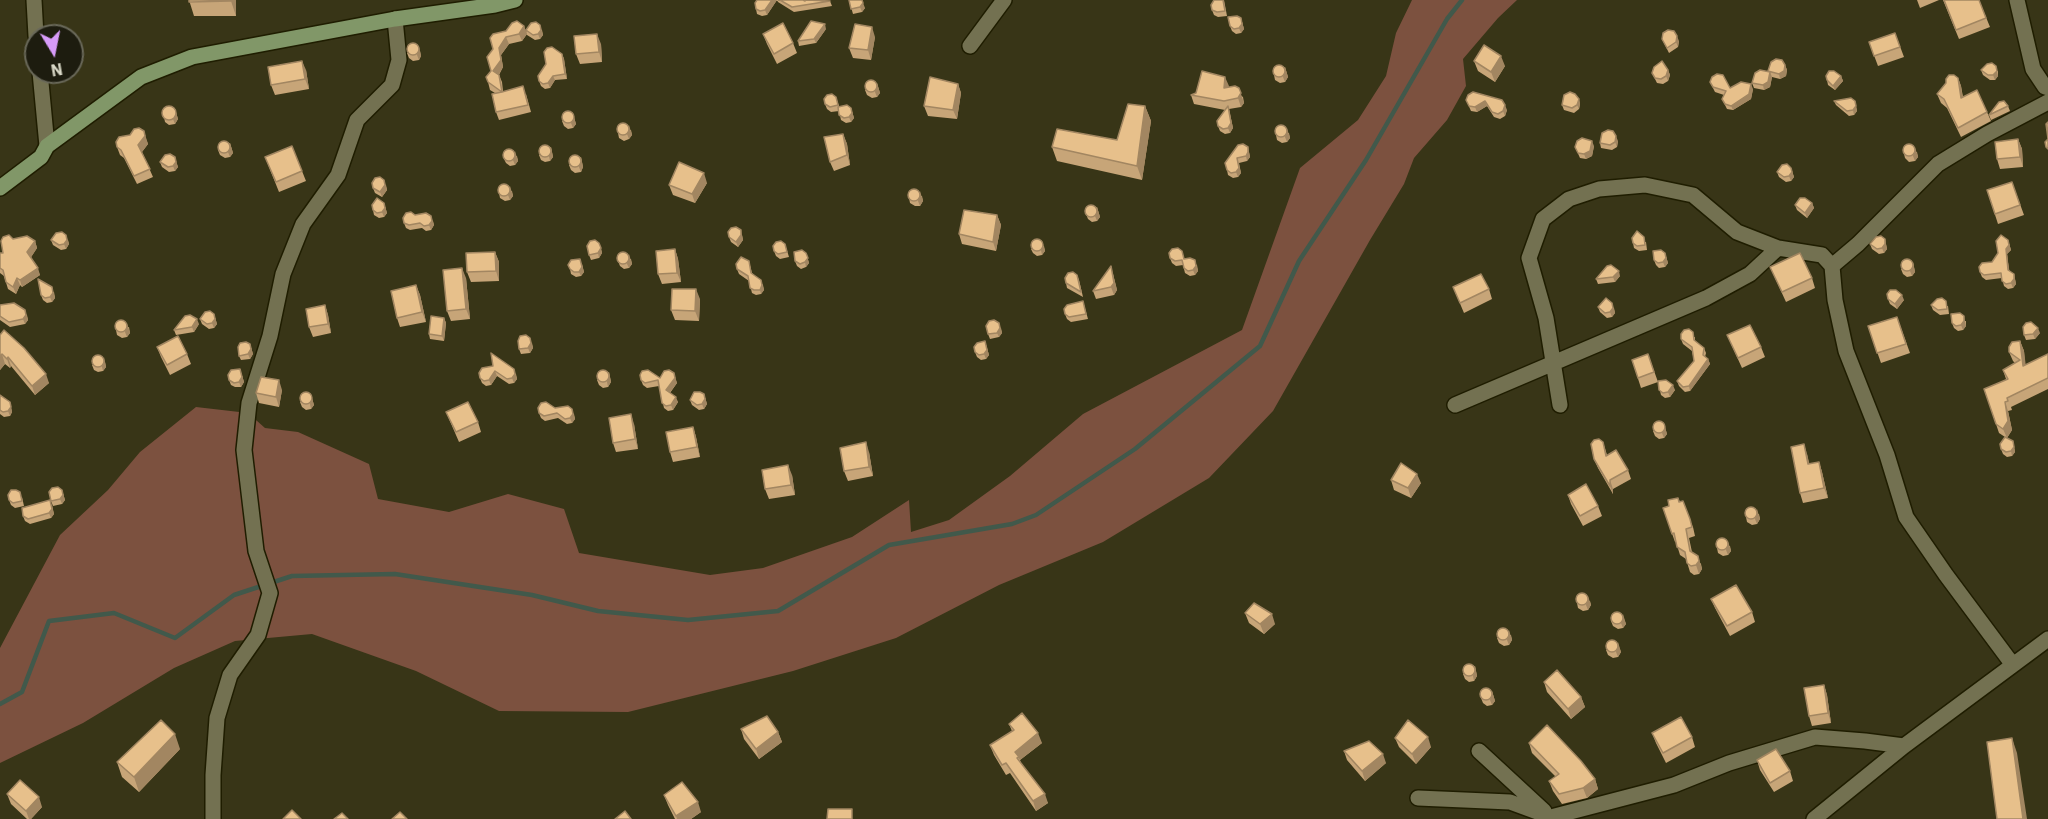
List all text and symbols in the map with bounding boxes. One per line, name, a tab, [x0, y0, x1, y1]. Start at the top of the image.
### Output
north arrow	[24, 24, 84, 84]
text: N	[49, 59, 64, 81]

